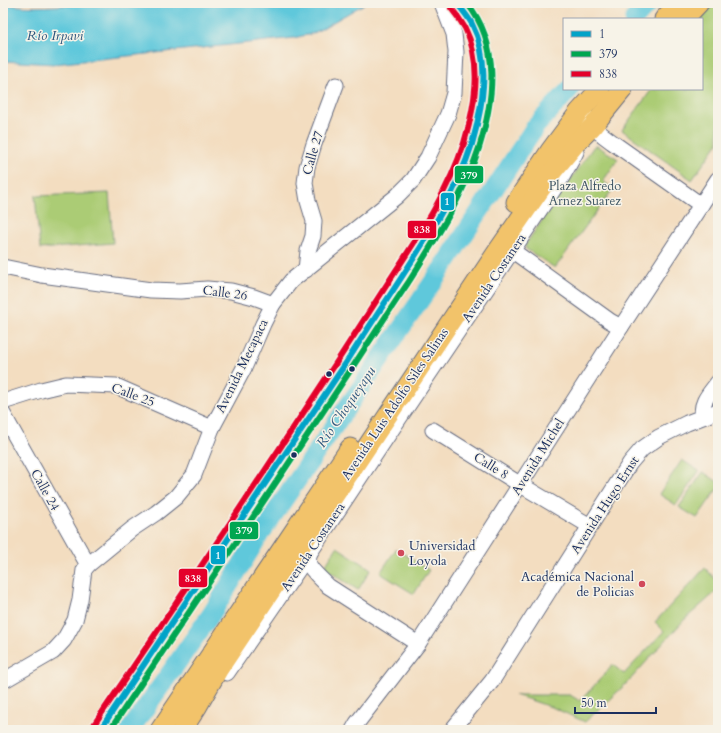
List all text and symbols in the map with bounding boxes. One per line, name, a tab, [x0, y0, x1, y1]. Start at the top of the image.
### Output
legend	[563, 18, 703, 90]
water label: Río Irpavi	[27, 26, 83, 45]
text: 1	[599, 26, 605, 42]
text: 379	[599, 46, 617, 62]
text: 838	[599, 66, 617, 82]
street label: Calle 27	[298, 129, 328, 177]
line badge: 379	[454, 165, 484, 184]
text: 379	[461, 168, 478, 183]
park label: Plaza Alfredo Arnez Suarez	[549, 177, 621, 210]
line badge: 1	[440, 192, 455, 211]
text: 1	[444, 194, 450, 209]
line badge: 838	[407, 220, 437, 239]
text: 838	[414, 222, 430, 237]
street label: Avenida Costanera	[458, 230, 531, 326]
street label: Calle 26	[202, 281, 249, 305]
street label: Avenida Mecapaca	[211, 316, 273, 416]
street label: Avenida Luis Adolfo Siles Salinas	[337, 324, 453, 484]
water label: Río Choqueyapu	[312, 363, 380, 451]
unlabelled marker	[347, 364, 357, 374]
unlabelled marker	[324, 369, 334, 379]
street label: Calle 25	[109, 379, 157, 411]
street label: Avenida Michel	[507, 415, 569, 499]
street label: Calle 8	[470, 448, 512, 484]
unlabelled marker	[289, 450, 299, 460]
street label: Avenida Hugo Ernst	[567, 453, 643, 557]
street label: Calle 24	[26, 466, 64, 514]
street label: Avenida Costanera	[277, 499, 350, 595]
line badge: 379	[229, 521, 259, 540]
text: 379	[236, 523, 253, 538]
place label: Universidad Loyola	[409, 537, 475, 570]
line badge: 1	[210, 545, 226, 565]
text: 1	[215, 548, 221, 563]
marker: Universidad Loyola	[396, 548, 406, 558]
line badge: 838	[178, 568, 208, 588]
place label: Académica Nacional de Policias	[521, 568, 635, 601]
text: 838	[185, 571, 201, 586]
marker: Académica Nacional de Policias	[637, 579, 647, 589]
scale bar	[575, 689, 656, 715]
text: 50 m	[581, 695, 608, 711]

